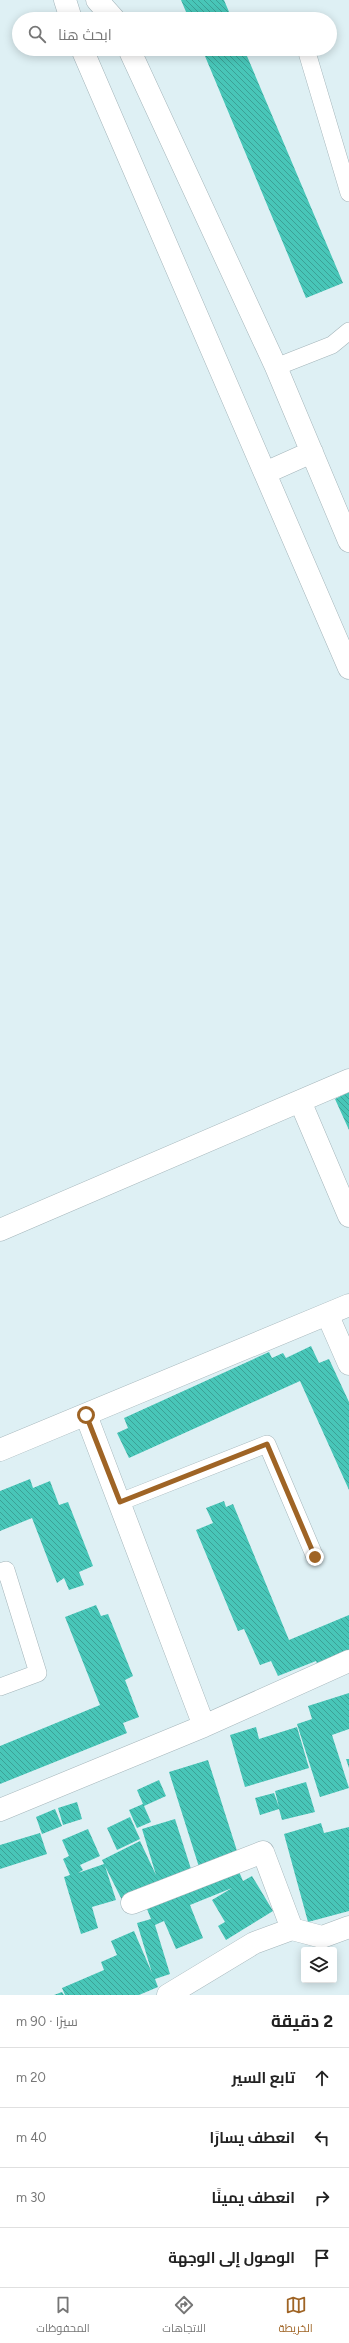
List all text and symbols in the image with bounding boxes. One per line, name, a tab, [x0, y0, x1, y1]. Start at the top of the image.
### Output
search box	[12, 12, 337, 56]
icon: search	[26, 23, 48, 45]
text: ابحث هنا	[58, 26, 112, 44]
route start	[77, 1406, 95, 1424]
route end	[306, 1548, 324, 1566]
map controls	[301, 1947, 337, 1983]
button: layers	[301, 1947, 337, 1983]
text: 2 دقيقة	[271, 2011, 333, 2031]
text: سيرًا · 90 m	[16, 2014, 78, 2029]
icon: ahead	[311, 2067, 333, 2089]
text: تابع السير	[232, 2069, 295, 2087]
text: 20 m	[16, 2070, 46, 2085]
icon: left	[311, 2127, 333, 2149]
text: انعطف يسارًا	[210, 2129, 295, 2147]
text: 40 m	[16, 2130, 47, 2145]
icon: right	[311, 2187, 333, 2209]
text: انعطف يمينًا	[211, 2189, 295, 2207]
text: 30 m	[16, 2190, 46, 2205]
icon: arrive	[311, 2247, 333, 2269]
text: الوصول إلى الوجهة	[168, 2249, 295, 2267]
tab: المحفوظات	[36, 2294, 90, 2338]
tab: الاتجاهات	[162, 2294, 206, 2338]
tab: الخريطة	[278, 2294, 313, 2338]

